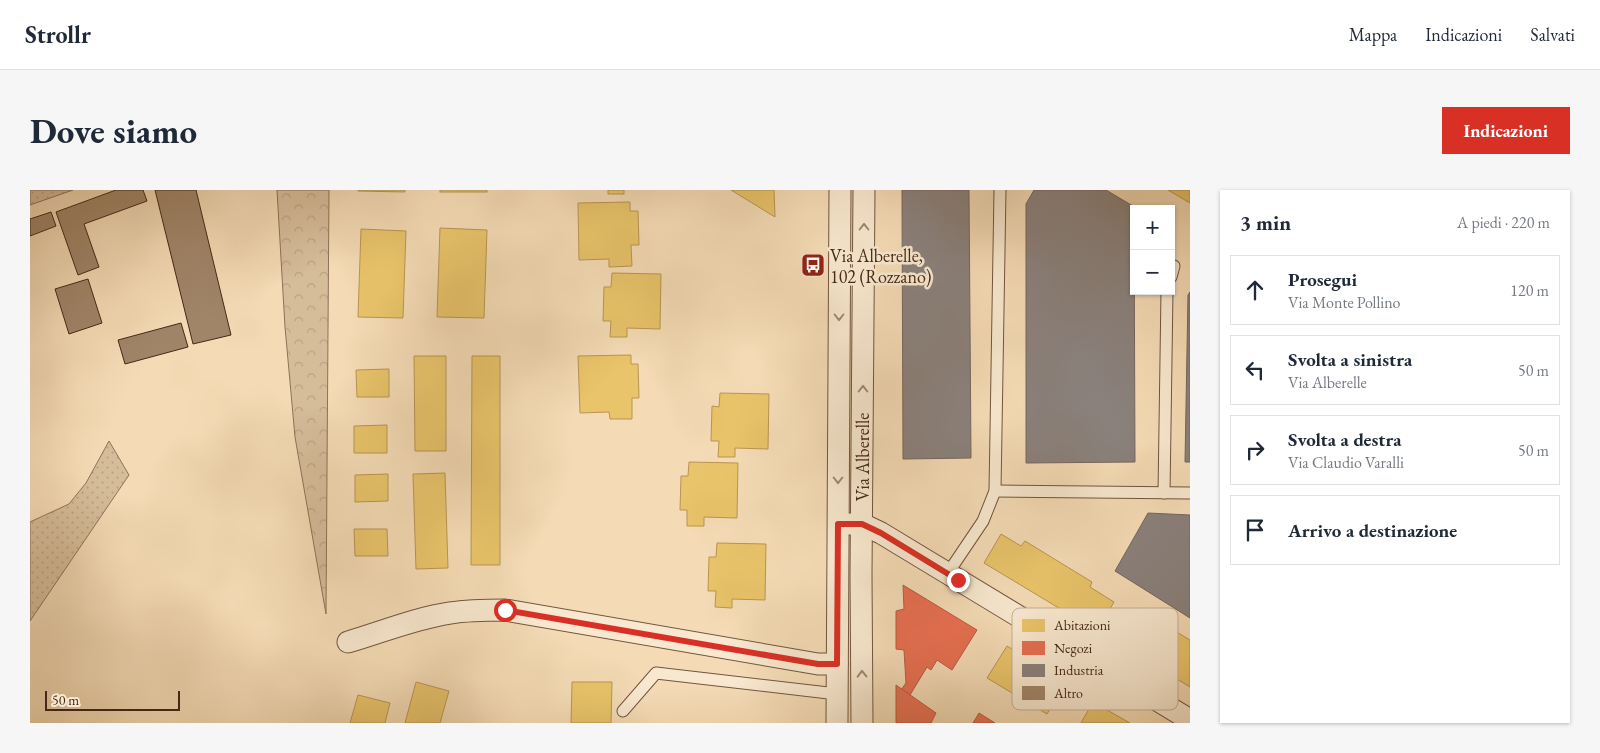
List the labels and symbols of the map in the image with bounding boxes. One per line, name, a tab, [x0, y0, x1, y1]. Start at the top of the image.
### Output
one-way arrow	[859, 223, 869, 230]
place label: Via Alberelle, 102 (Rozzano)	[830, 244, 932, 288]
bus stop icon: Via Alberelle, 102 (Rozzano)	[800, 252, 826, 278]
one-way arrow	[834, 314, 844, 322]
one-way arrow	[858, 385, 868, 393]
street label: Via Alberelle	[851, 413, 874, 501]
one-way arrow	[833, 476, 843, 484]
route end	[947, 569, 970, 592]
route start	[494, 599, 517, 622]
legend	[1012, 608, 1178, 710]
text: Abitazioni	[1053, 616, 1111, 634]
text: Negozi	[1054, 639, 1093, 657]
text: Industria	[1054, 661, 1104, 679]
one-way arrow	[857, 670, 867, 678]
text: Altro	[1053, 684, 1083, 702]
scale bar	[45, 688, 180, 711]

